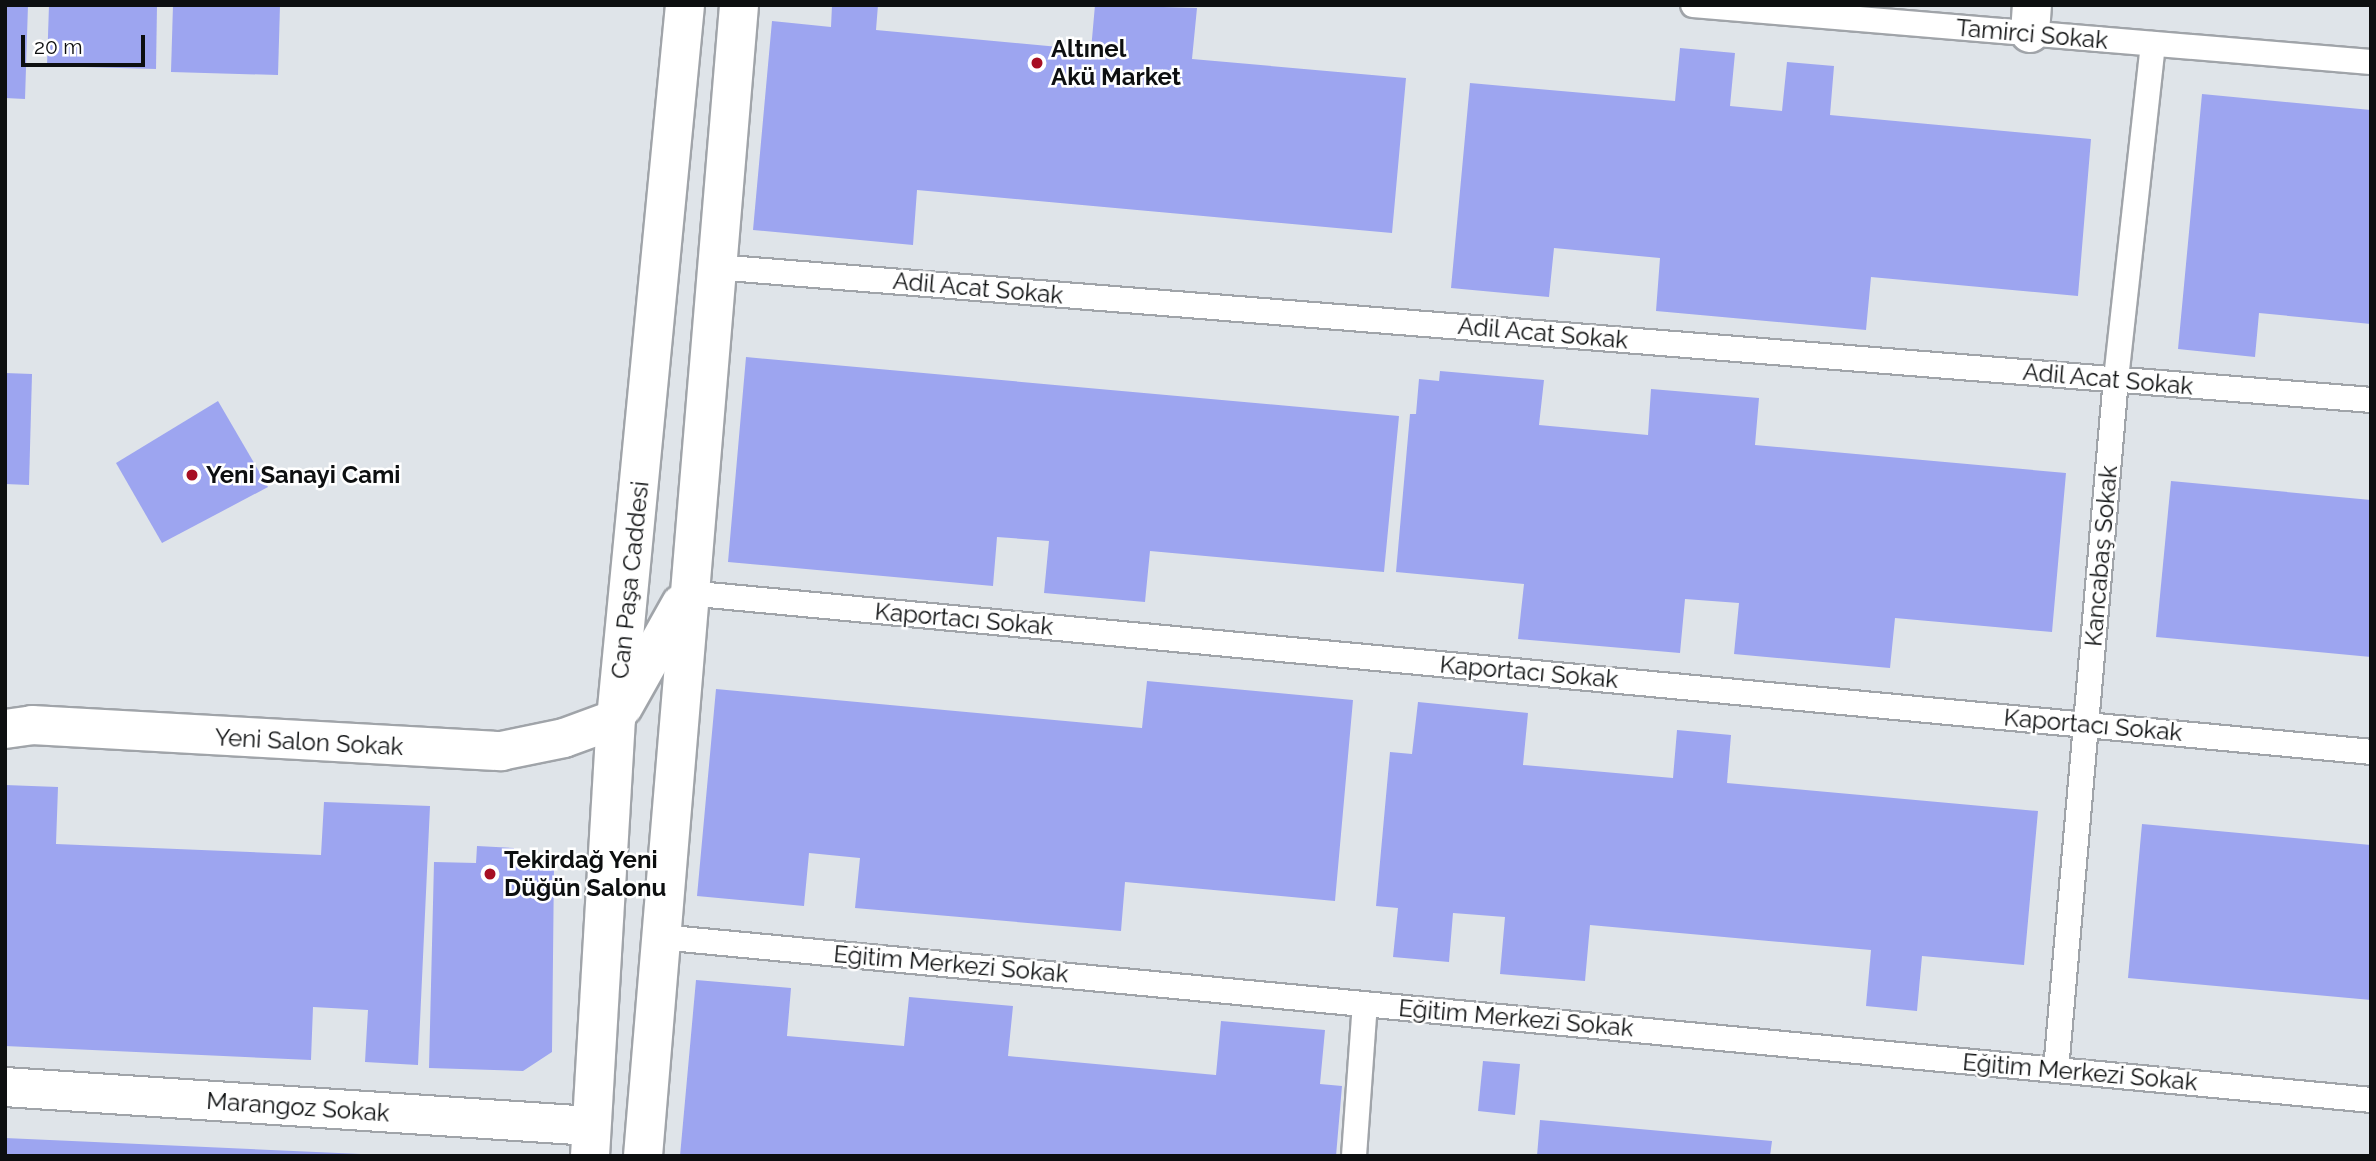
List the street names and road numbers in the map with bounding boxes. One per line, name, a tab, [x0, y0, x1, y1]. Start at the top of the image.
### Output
street label: Tamirci Sokak	[1955, 13, 2109, 55]
street label: Adil Acat Sokak	[891, 266, 1065, 310]
street label: Adil Acat Sokak	[1456, 311, 1630, 355]
street label: Adil Acat Sokak	[2021, 357, 2195, 401]
street label: Kancabaş Sokak	[2079, 464, 2123, 648]
street label: Can Paşa Caddesi	[605, 480, 655, 680]
street label: Kaportacı Sokak	[874, 597, 1054, 641]
street label: Kaportacı Sokak	[1439, 650, 1619, 694]
street label: Kaportacı Sokak	[2003, 703, 2183, 747]
street label: Yeni Salon Sokak	[214, 723, 404, 761]
street label: Eğitim Merkezi Sokak	[832, 939, 1070, 989]
street label: Eğitim Merkezi Sokak	[1397, 993, 1635, 1043]
street label: Eğitim Merkezi Sokak	[1961, 1047, 2199, 1097]
street label: Marangoz Sokak	[205, 1086, 391, 1128]

